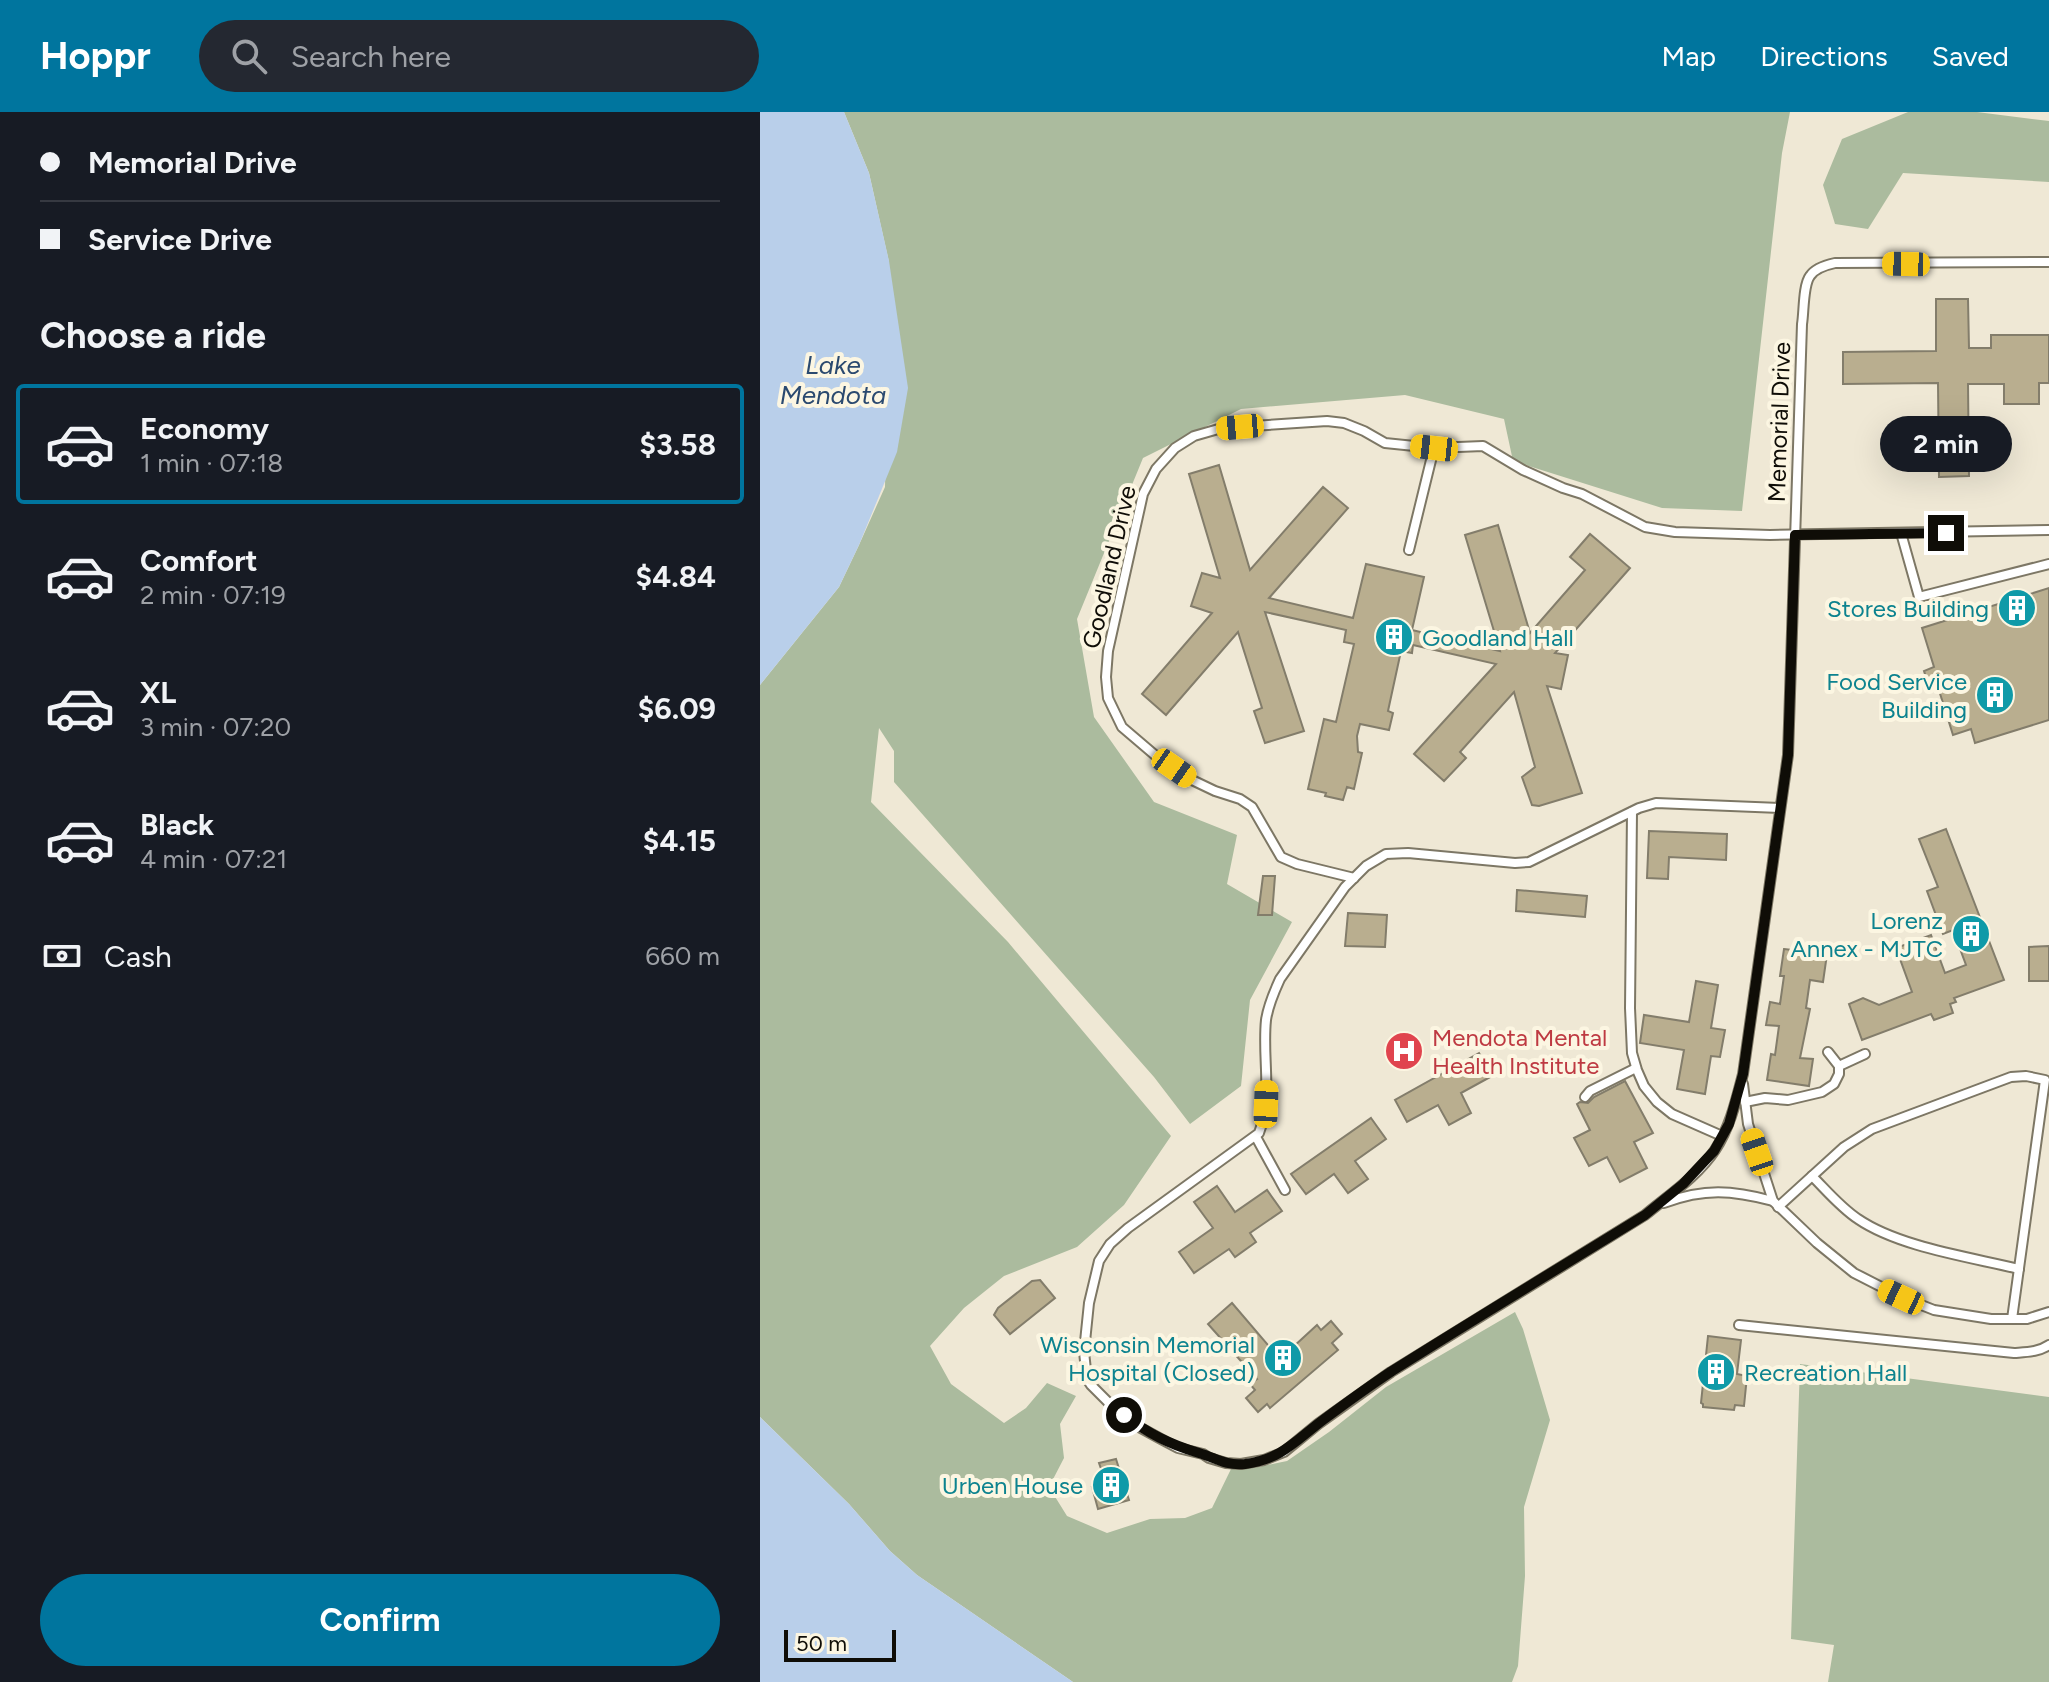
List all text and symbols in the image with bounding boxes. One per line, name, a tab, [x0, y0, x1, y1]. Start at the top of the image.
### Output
search box	[199, 20, 759, 92]
text: Hoppr	[40, 33, 151, 79]
icon: search	[227, 34, 271, 78]
text: Search here	[291, 38, 451, 75]
text: Map	[1662, 39, 1716, 73]
text: Directions	[1760, 39, 1888, 73]
text: Saved	[1932, 39, 2009, 73]
text: Memorial Drive	[88, 144, 297, 181]
text: Service Drive	[88, 221, 272, 258]
car	[1882, 252, 1930, 276]
text: Choose a ride	[40, 314, 266, 357]
street label: Memorial Drive	[1762, 341, 1796, 503]
water label: Lake Mendota	[780, 349, 886, 411]
icon: car	[44, 408, 116, 480]
text: Economy	[140, 410, 269, 447]
car	[1215, 413, 1265, 441]
callout: 2 min	[1880, 417, 2012, 473]
text: $3.58	[639, 426, 716, 463]
text: 2 min	[1913, 428, 1979, 460]
car	[1409, 434, 1459, 462]
text: 1 min · 07:18	[140, 447, 283, 479]
street label: Goodland Drive	[1076, 483, 1142, 651]
route end	[1928, 515, 1964, 551]
icon: car	[44, 540, 116, 612]
text: Comfort	[140, 542, 258, 579]
text: $4.84	[636, 558, 716, 595]
text: 2 min · 07:19	[140, 579, 286, 611]
building icon: Stores Building	[1996, 587, 2038, 629]
place label: Stores Building	[1827, 594, 1989, 623]
building icon: Goodland Hall	[1373, 616, 1415, 658]
place label: Goodland Hall	[1422, 623, 1574, 652]
place label: Food Service Building	[1826, 667, 1967, 724]
icon: car	[44, 672, 116, 744]
text: XL	[140, 674, 176, 711]
building icon: Food Service Building	[1974, 674, 2016, 716]
text: $6.09	[638, 690, 716, 727]
text: 3 min · 07:20	[140, 711, 291, 743]
car	[1147, 744, 1201, 792]
icon: car	[44, 804, 116, 876]
text: Black	[140, 806, 214, 843]
text: $4.15	[643, 822, 716, 859]
text: 4 min · 07:21	[140, 843, 287, 875]
place label: Lorenz Annex - MJTC	[1791, 906, 1943, 963]
building icon: Lorenz Annex - MJTC	[1950, 913, 1992, 955]
icon: cash	[40, 934, 84, 978]
text: Cash	[104, 938, 172, 975]
text: 660 m	[645, 940, 720, 972]
place label: Mendota Mental Health Institute	[1432, 1023, 1607, 1080]
hospital icon: Mendota Mental Health Institute	[1383, 1030, 1425, 1072]
car	[1253, 1080, 1279, 1128]
car	[1738, 1125, 1776, 1179]
car	[1874, 1276, 1928, 1318]
place label: Wisconsin Memorial Hospital (Closed)	[1040, 1330, 1255, 1387]
building icon: Wisconsin Memorial Hospital (Closed)	[1262, 1337, 1304, 1379]
building icon: Recreation Hall	[1695, 1351, 1737, 1393]
place label: Recreation Hall	[1744, 1358, 1907, 1387]
route start	[1106, 1397, 1142, 1433]
building icon: Urben House	[1090, 1464, 1132, 1506]
place label: Urben House	[942, 1471, 1083, 1500]
button: Confirm	[40, 1574, 720, 1666]
scale bar	[784, 1626, 896, 1662]
text: 50 m	[796, 1630, 847, 1657]

